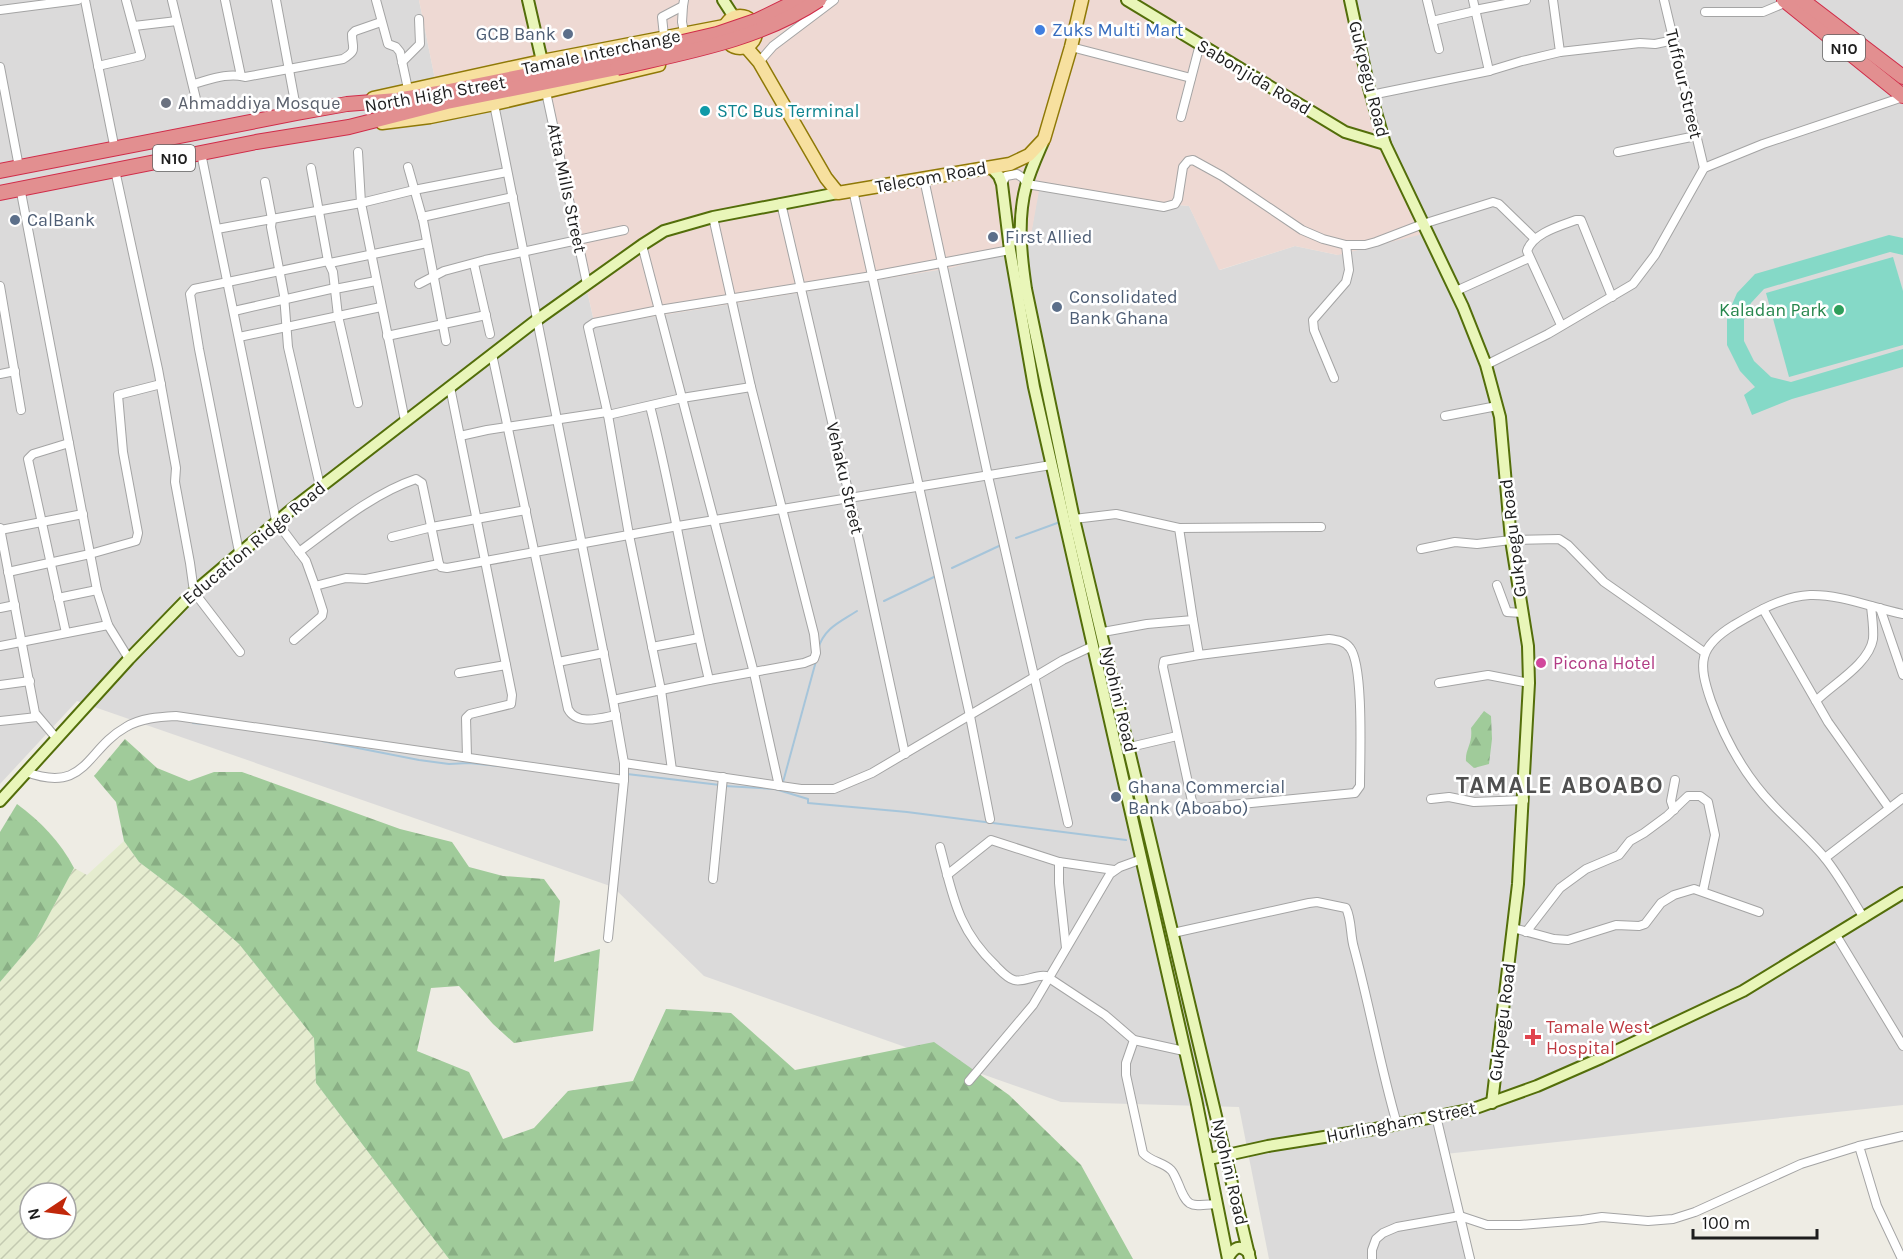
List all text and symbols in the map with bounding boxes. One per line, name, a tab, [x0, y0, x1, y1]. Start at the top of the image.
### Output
place label: Zuks Multi Mart	[1052, 19, 1184, 41]
street label: Gukpegu Road	[1344, 19, 1394, 139]
place label: GCB Bank	[476, 23, 556, 45]
marker: Zuks Multi Mart	[1033, 23, 1047, 37]
street label: Tamale Interchange	[520, 24, 682, 80]
marker: GCB Bank	[561, 27, 575, 41]
street label: Tuffour Street	[1661, 27, 1707, 141]
street label: Sabonjida Road	[1193, 34, 1315, 120]
road number: N10	[1823, 35, 1865, 61]
street label: North High Street	[363, 71, 507, 117]
place label: Ahmaddiya Mosque	[178, 92, 340, 114]
marker: Ahmaddiya Mosque	[159, 96, 173, 110]
place label: STC Bus Terminal	[717, 100, 859, 122]
marker: STC Bus Terminal	[698, 104, 712, 118]
street label: Atta Mills Street	[543, 121, 592, 255]
road number: N10	[153, 145, 195, 171]
street label: Telecom Road	[874, 156, 988, 198]
place label: CalBank	[27, 209, 95, 231]
marker: CalBank	[8, 213, 22, 227]
place label: First Allied	[1005, 226, 1093, 248]
marker: First Allied	[986, 230, 1000, 244]
place label: Consolidated Bank Ghana	[1069, 286, 1178, 329]
place label: Kaladan Park	[1719, 299, 1827, 321]
marker: Consolidated Bank Ghana	[1050, 300, 1064, 314]
marker: Kaladan Park	[1832, 303, 1846, 317]
street label: Vehaku Street	[821, 420, 869, 536]
street label: Education Ridge Road	[178, 477, 330, 609]
street label: Gukpegu Road	[1495, 478, 1531, 598]
street label: Nyohini Road	[1096, 644, 1142, 754]
place label: Picona Hotel	[1553, 652, 1655, 674]
marker: Picona Hotel	[1534, 656, 1548, 670]
district label: TAMALE ABOABO	[1456, 771, 1664, 799]
place label: Ghana Commercial Bank (Aboabo)	[1128, 776, 1285, 819]
marker: Ghana Commercial Bank (Aboabo)	[1109, 790, 1123, 804]
street label: Gukpegu Road	[1484, 962, 1520, 1082]
place label: Tamale West Hospital	[1546, 1016, 1650, 1059]
marker: Tamale West Hospital	[1524, 1028, 1542, 1046]
street label: Hurlingham Street	[1324, 1097, 1478, 1147]
street label: Nyohini Road	[1207, 1117, 1253, 1227]
north arrow	[18, 1181, 78, 1241]
scale bar	[1693, 1202, 1818, 1240]
text: N	[23, 1207, 44, 1222]
text: 100 m	[1702, 1212, 1750, 1234]

